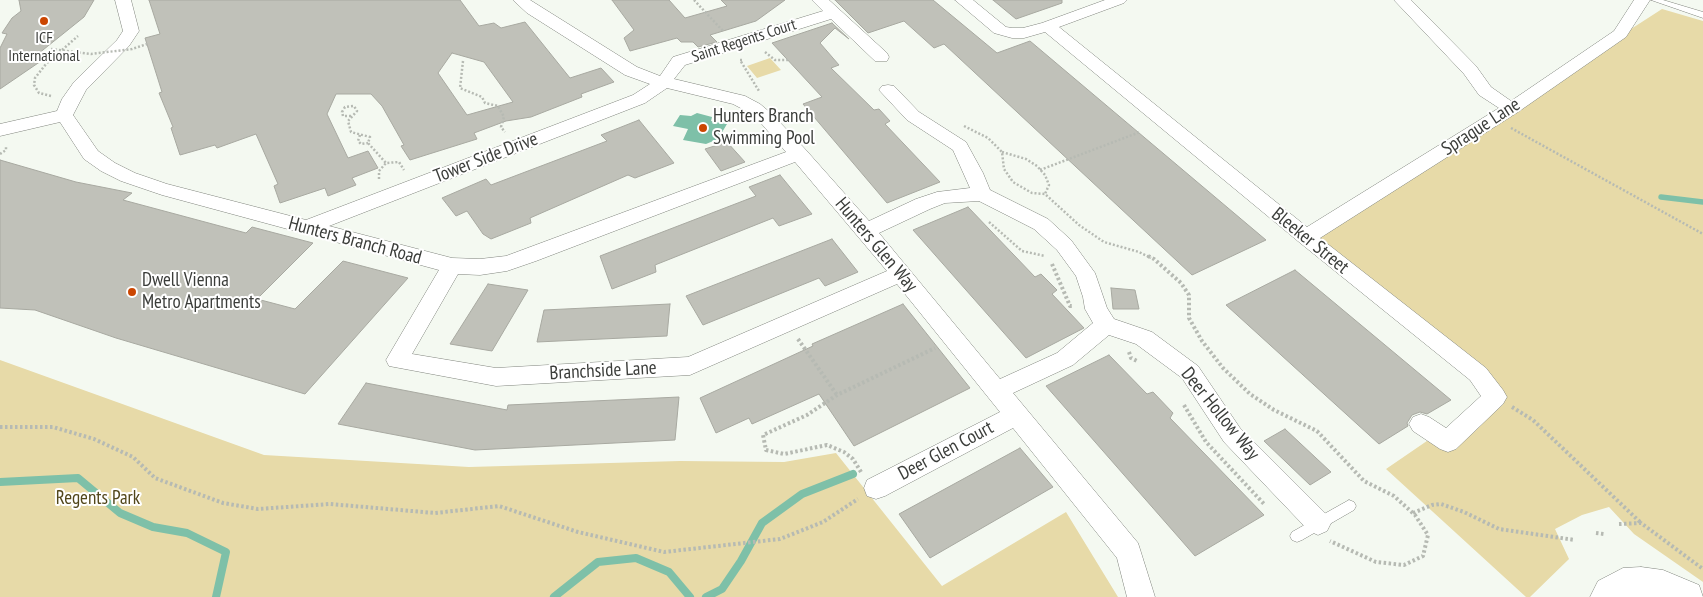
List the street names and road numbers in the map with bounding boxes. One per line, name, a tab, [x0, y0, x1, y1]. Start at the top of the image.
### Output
street label: Saint Regents Court	[689, 15, 799, 67]
street label: Sprague Lane	[1437, 93, 1525, 161]
street label: Tower Side Drive	[431, 128, 541, 188]
street label: Hunters Glen Way	[830, 193, 922, 297]
street label: Bleeker Street	[1267, 203, 1353, 279]
street label: Hunters Branch Road	[286, 212, 424, 270]
street label: Branchside Lane	[549, 357, 657, 385]
street label: Deer Hollow Way	[1176, 363, 1264, 465]
street label: Deer Glen Court	[895, 416, 997, 486]

